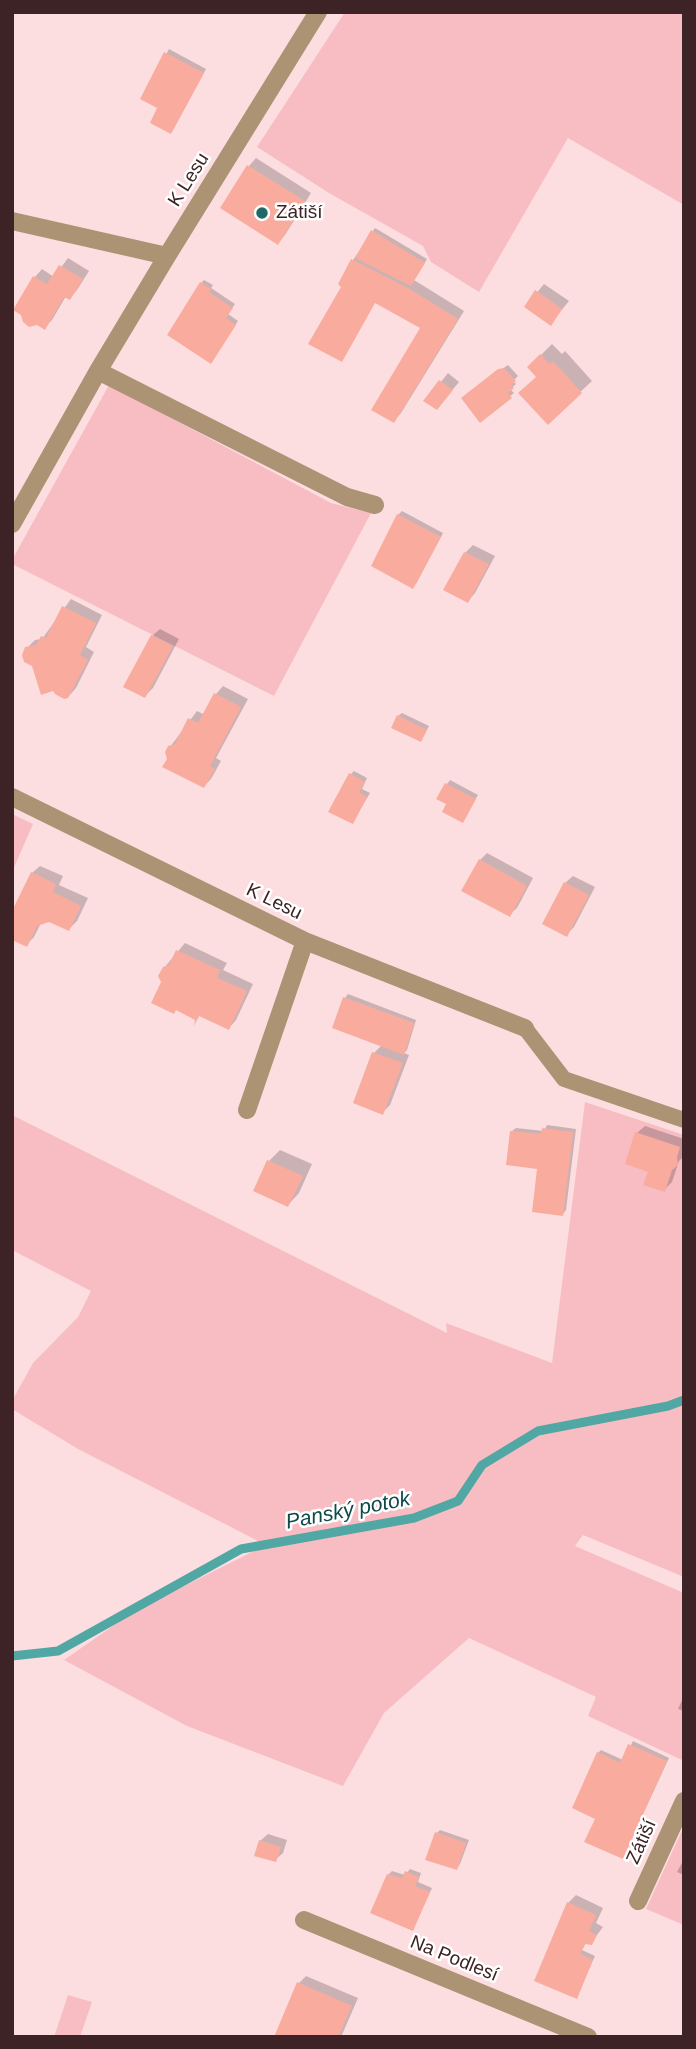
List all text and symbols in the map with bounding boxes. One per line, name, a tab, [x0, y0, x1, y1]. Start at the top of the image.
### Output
street label: K Lesu	[164, 149, 214, 211]
place label: Zátiší	[276, 202, 322, 224]
marker: Zátiší	[254, 205, 270, 221]
street label: K Lesu	[242, 879, 306, 925]
water label: Panský potok	[284, 1487, 412, 1535]
street label: Zátiší	[622, 1816, 662, 1868]
street label: Na Podlesí	[407, 1931, 501, 1987]

